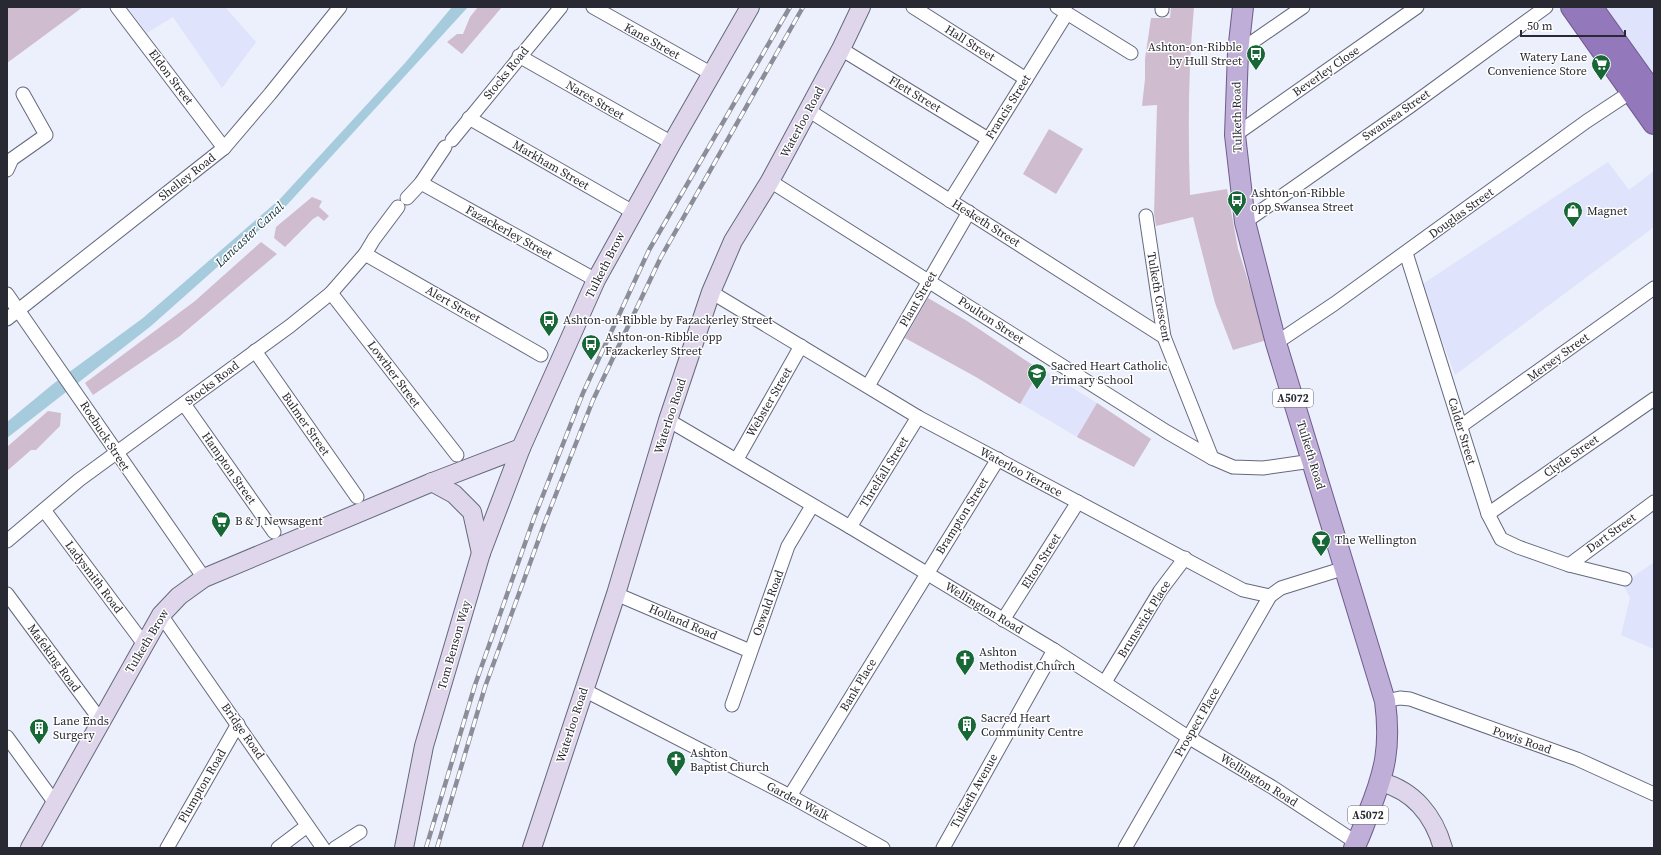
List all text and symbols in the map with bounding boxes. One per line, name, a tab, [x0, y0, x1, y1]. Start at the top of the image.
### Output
scale bar	[1521, 12, 1625, 38]
text: 50 m	[1527, 18, 1553, 34]
street label: Kane Street	[621, 19, 683, 63]
street label: Hall Street	[942, 21, 998, 65]
place label: Ashton-on-Ribble by Hull Street	[1148, 39, 1242, 69]
street label: Beverley Close	[1289, 42, 1363, 100]
street label: Stocks Road	[480, 43, 532, 103]
bus stop icon: Ashton-on-Ribble by Hull Street	[1245, 43, 1267, 71]
street label: Eldon Street	[145, 46, 197, 108]
place label: Watery Lane Convenience Store	[1487, 49, 1587, 79]
supermarket icon: Watery Lane Convenience Store	[1590, 53, 1612, 81]
street label: Flett Street	[886, 72, 944, 116]
street label: Francis Street	[982, 72, 1034, 142]
street label: Nares Street	[563, 77, 627, 123]
street label: Tulketh Road	[1228, 81, 1246, 153]
street label: Waterloo Road	[777, 83, 828, 160]
street label: Swansea Street	[1359, 86, 1433, 144]
street label: Markham Street	[510, 137, 592, 193]
street label: Shelley Road	[155, 149, 219, 204]
street label: Douglas Street	[1425, 184, 1497, 242]
place label: Ashton-on-Ribble opp Swansea Street	[1251, 185, 1354, 215]
bus stop icon: Ashton-on-Ribble opp Swansea Street	[1226, 189, 1248, 217]
street label: Hesketh Street	[949, 196, 1023, 250]
water label: Lancaster Canal	[211, 198, 288, 271]
shop icon: Magnet	[1562, 200, 1584, 228]
street label: Fazackerley Street	[463, 202, 555, 263]
place label: Magnet	[1587, 203, 1627, 219]
street label: Tulketh Brow	[581, 228, 629, 301]
street label: Tulketh Crescent	[1143, 251, 1175, 343]
street label: Plant Street	[896, 268, 940, 330]
street label: Alert Street	[423, 282, 483, 326]
street label: Poulton Street	[955, 293, 1027, 347]
bus stop icon: Ashton-on-Ribble by Fazackerley Street	[538, 309, 560, 337]
place label: Ashton-on-Ribble by Fazackerley Street	[563, 312, 773, 328]
place label: Ashton-on-Ribble opp Fazackerley Street	[605, 329, 722, 359]
street label: Mersey Street	[1524, 329, 1592, 385]
bus stop icon: Ashton-on-Ribble opp Fazackerley Street	[580, 333, 602, 361]
street label: Lowther Street	[364, 338, 424, 410]
street label: Stocks Road	[182, 357, 242, 409]
place label: Sacred Heart Catholic Primary School	[1051, 358, 1167, 388]
school or university icon: Sacred Heart Catholic Primary School	[1026, 362, 1048, 390]
street label: Webster Street	[743, 364, 795, 440]
street label: Waterloo Road	[650, 376, 690, 456]
street label: Bulmer Street	[278, 389, 334, 459]
road number: A5072	[1273, 389, 1313, 407]
street label: Calder Street	[1444, 396, 1480, 466]
street label: Roebuck Street	[76, 398, 134, 474]
street label: Tulketh Road	[1293, 419, 1329, 492]
street label: Hampton Street	[198, 429, 260, 507]
street label: Clyde Street	[1540, 431, 1602, 481]
street label: Threlfall Street	[856, 434, 912, 510]
street label: Waterloo Terrace	[977, 443, 1065, 501]
street label: Brampton Street	[932, 475, 992, 557]
supermarket icon: B & J Newsagent	[210, 510, 232, 538]
street label: Dart Street	[1583, 510, 1639, 556]
place label: B & J Newsagent	[235, 513, 322, 529]
bar icon: The Wellington	[1310, 529, 1332, 557]
street label: Elton Street	[1018, 530, 1064, 592]
place label: The Wellington	[1335, 532, 1417, 548]
street label: Ladysmith Road	[62, 538, 127, 617]
street label: Oswald Road	[749, 568, 787, 638]
street label: Brunswick Place	[1114, 577, 1174, 661]
street label: Wellington Road	[942, 578, 1026, 638]
street label: Tom Benson Way	[434, 598, 475, 691]
street label: Holland Road	[646, 600, 720, 644]
street label: Tulketh Brow	[122, 605, 173, 676]
street label: Mafeking Road	[24, 621, 84, 695]
place label: Ashton Methodist Church	[979, 644, 1075, 674]
church icon: Ashton Methodist Church	[954, 648, 976, 676]
street label: Bank Place	[836, 656, 880, 714]
street label: Prospect Place	[1171, 684, 1223, 760]
street label: Waterloo Road	[552, 685, 592, 765]
street label: Bridge Road	[218, 700, 268, 762]
place label: Sacred Heart Community Centre	[981, 710, 1083, 740]
place label: Lane Ends Surgery	[53, 713, 109, 743]
building icon: Sacred Heart Community Centre	[956, 714, 978, 742]
building icon: Lane Ends Surgery	[28, 717, 50, 745]
street label: Powis Road	[1490, 722, 1554, 758]
place label: Ashton Baptist Church	[690, 745, 769, 775]
street label: Plumpton Road	[174, 746, 230, 826]
church icon: Ashton Baptist Church	[665, 749, 687, 777]
street label: Wellington Road	[1217, 750, 1301, 810]
street label: Tulketh Avenue	[947, 751, 1001, 831]
street label: Garden Walk	[764, 778, 832, 824]
road number: A5072	[1348, 806, 1388, 824]

